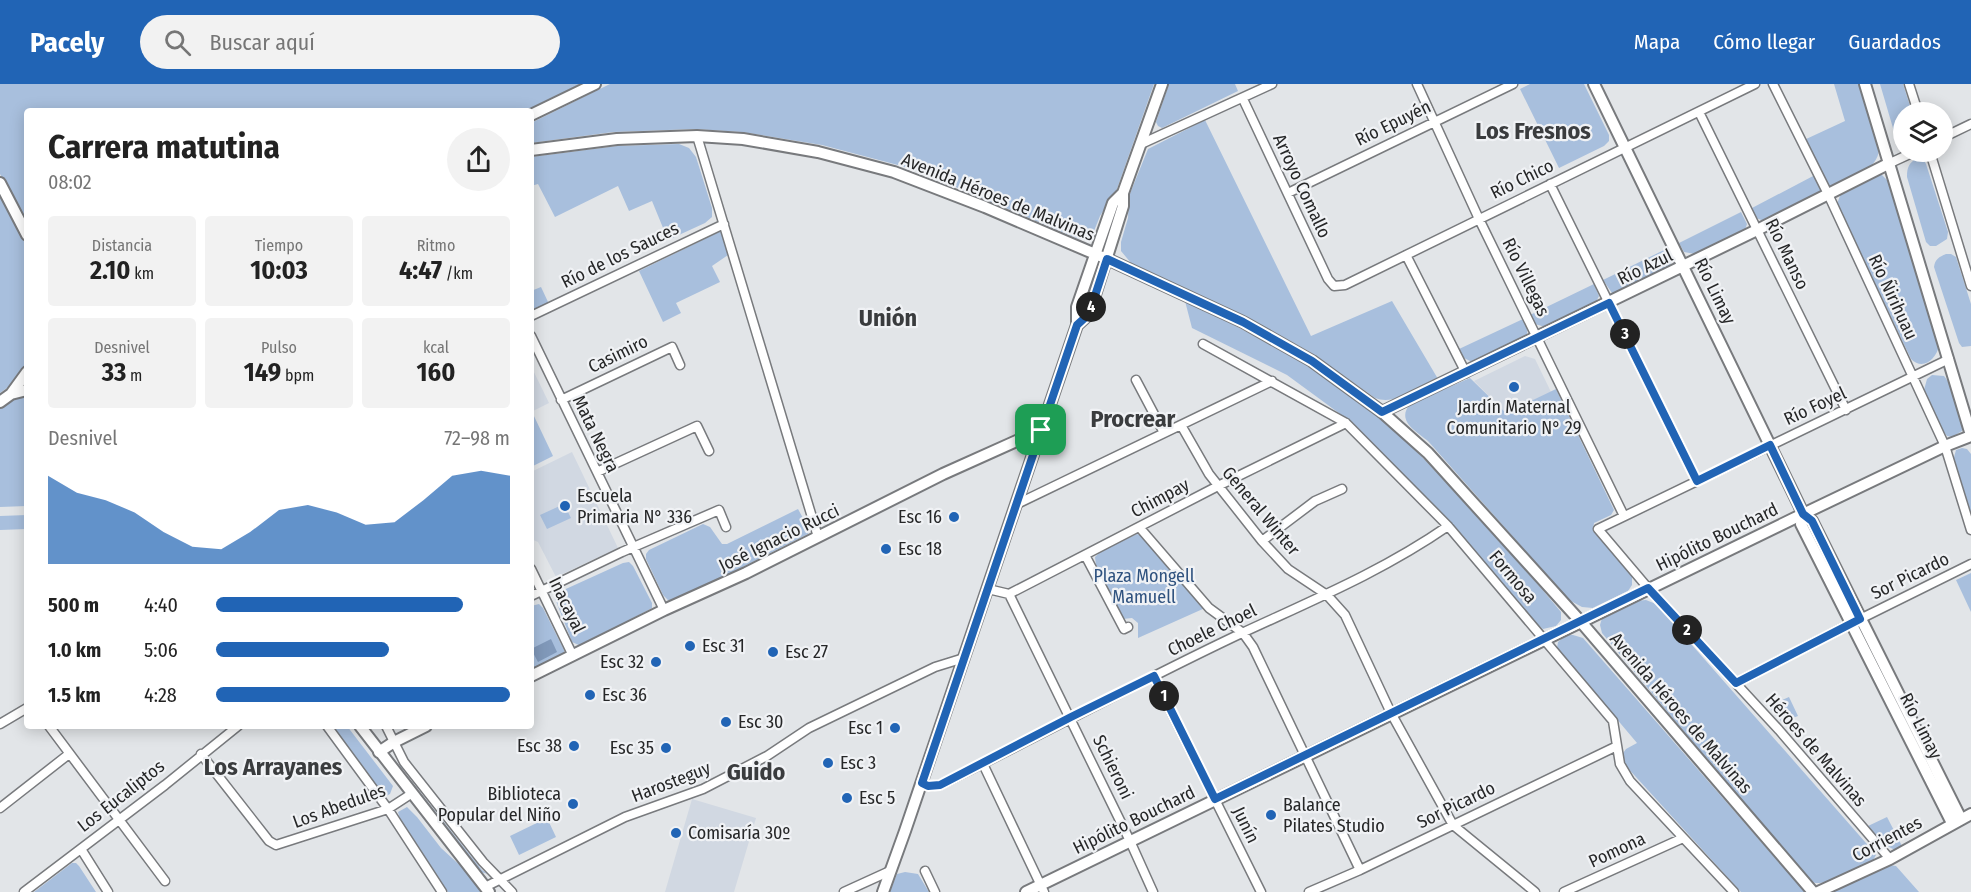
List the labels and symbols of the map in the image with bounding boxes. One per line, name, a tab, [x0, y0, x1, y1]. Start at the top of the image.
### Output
street label: Río Epuyén	[1351, 95, 1435, 151]
district label: Los Fresnos	[1475, 117, 1591, 145]
street label: Arroyo Comallo	[1268, 131, 1336, 241]
street label: Avenida Héroes de Malvinas	[898, 148, 1098, 246]
street label: Río Chico	[1487, 154, 1557, 204]
street label: Río Manso	[1760, 215, 1814, 293]
street label: Río de los Sauces	[558, 217, 683, 293]
street label: Río Villegas	[1498, 234, 1555, 320]
street label: Río Azul	[1614, 244, 1676, 290]
street label: Río Ñirihuau	[1864, 251, 1922, 343]
street label: Río Limay	[1690, 254, 1740, 328]
pin: 4	[1076, 292, 1106, 322]
district label: Unión	[859, 304, 917, 332]
pin: 3	[1610, 319, 1640, 349]
street label: Casimiro	[585, 330, 651, 378]
marker: Jardín Maternal Comunitario N° 29	[1507, 380, 1521, 394]
street label: Río Foyel	[1780, 382, 1850, 430]
street label: Mata Negra	[568, 392, 624, 476]
place label: Jardín Maternal Comunitario N° 29	[1447, 396, 1581, 439]
pin	[1015, 404, 1066, 455]
district label: Procrear	[1091, 405, 1176, 433]
street label: General Winter	[1217, 462, 1305, 560]
street label: Chimpay	[1127, 474, 1193, 522]
place label: Escuela Primaria N° 336	[577, 485, 692, 528]
street label: Hipólito Bouchard	[1652, 498, 1782, 576]
marker: Escuela Primaria N° 336	[558, 499, 572, 513]
street label: José Ignacio Rucci	[715, 499, 843, 577]
place label: Esc 16	[898, 506, 942, 528]
marker: Esc 16	[947, 510, 961, 524]
place label: Esc 18	[898, 538, 942, 560]
marker: Esc 18	[879, 542, 893, 556]
street label: Formosa	[1484, 546, 1542, 608]
street label: Sor Picardo	[1867, 548, 1953, 604]
park label: Plaza Mongell Mamuell	[1094, 565, 1195, 608]
street label: Inacayal	[544, 573, 590, 637]
street label: Choele Choel	[1164, 599, 1260, 661]
pin: 2	[1672, 615, 1702, 645]
street label: Avenida Héroes de Malvinas	[1605, 628, 1757, 798]
place label: Esc 31	[702, 635, 745, 657]
marker: Esc 31	[683, 639, 697, 653]
place label: Esc 27	[785, 641, 828, 663]
marker: Esc 27	[766, 645, 780, 659]
place label: Esc 32	[600, 651, 644, 673]
marker: Esc 32	[649, 655, 663, 669]
pin: 1	[1149, 681, 1179, 711]
place label: Esc 36	[602, 684, 647, 706]
marker: Esc 36	[583, 688, 597, 702]
street label: Héroes de Malvinas	[1761, 689, 1871, 811]
street label: Río Limay	[1895, 689, 1947, 763]
place label: Esc 30	[738, 711, 783, 733]
marker: Esc 30	[719, 715, 733, 729]
place label: Esc 1	[848, 717, 883, 739]
marker: Esc 1	[888, 721, 902, 735]
street label: Schieroni	[1088, 731, 1138, 803]
place label: Esc 38	[517, 735, 562, 757]
place label: Esc 35	[610, 737, 654, 759]
marker: Esc 38	[567, 739, 581, 753]
marker: Esc 35	[659, 741, 673, 755]
place label: Esc 3	[840, 752, 876, 774]
district label: Los Arrayanes	[204, 753, 343, 781]
street label: Los Eucaliptos	[73, 755, 169, 837]
marker: Esc 3	[821, 756, 835, 770]
street label: Harosteguy	[628, 757, 714, 807]
district label: Guido	[727, 758, 786, 786]
street label: Sor Picardo	[1413, 777, 1499, 833]
street label: Los Abedules	[290, 779, 389, 833]
street label: Hipólito Bouchard	[1069, 781, 1199, 859]
place label: Biblioteca Popular del Niño	[438, 783, 561, 826]
place label: Esc 5	[859, 787, 895, 809]
marker: Esc 5	[840, 791, 854, 805]
place label: Balance Pilates Studio	[1283, 794, 1385, 837]
marker: Biblioteca Popular del Niño	[566, 797, 580, 811]
street label: Junín	[1228, 803, 1264, 847]
marker: Balance Pilates Studio	[1264, 808, 1278, 822]
street label: Corrientes	[1848, 811, 1926, 867]
place label: Comisaría 30º	[688, 822, 791, 844]
marker: Comisaría 30º	[669, 826, 683, 840]
street label: Pomona	[1585, 827, 1649, 873]

